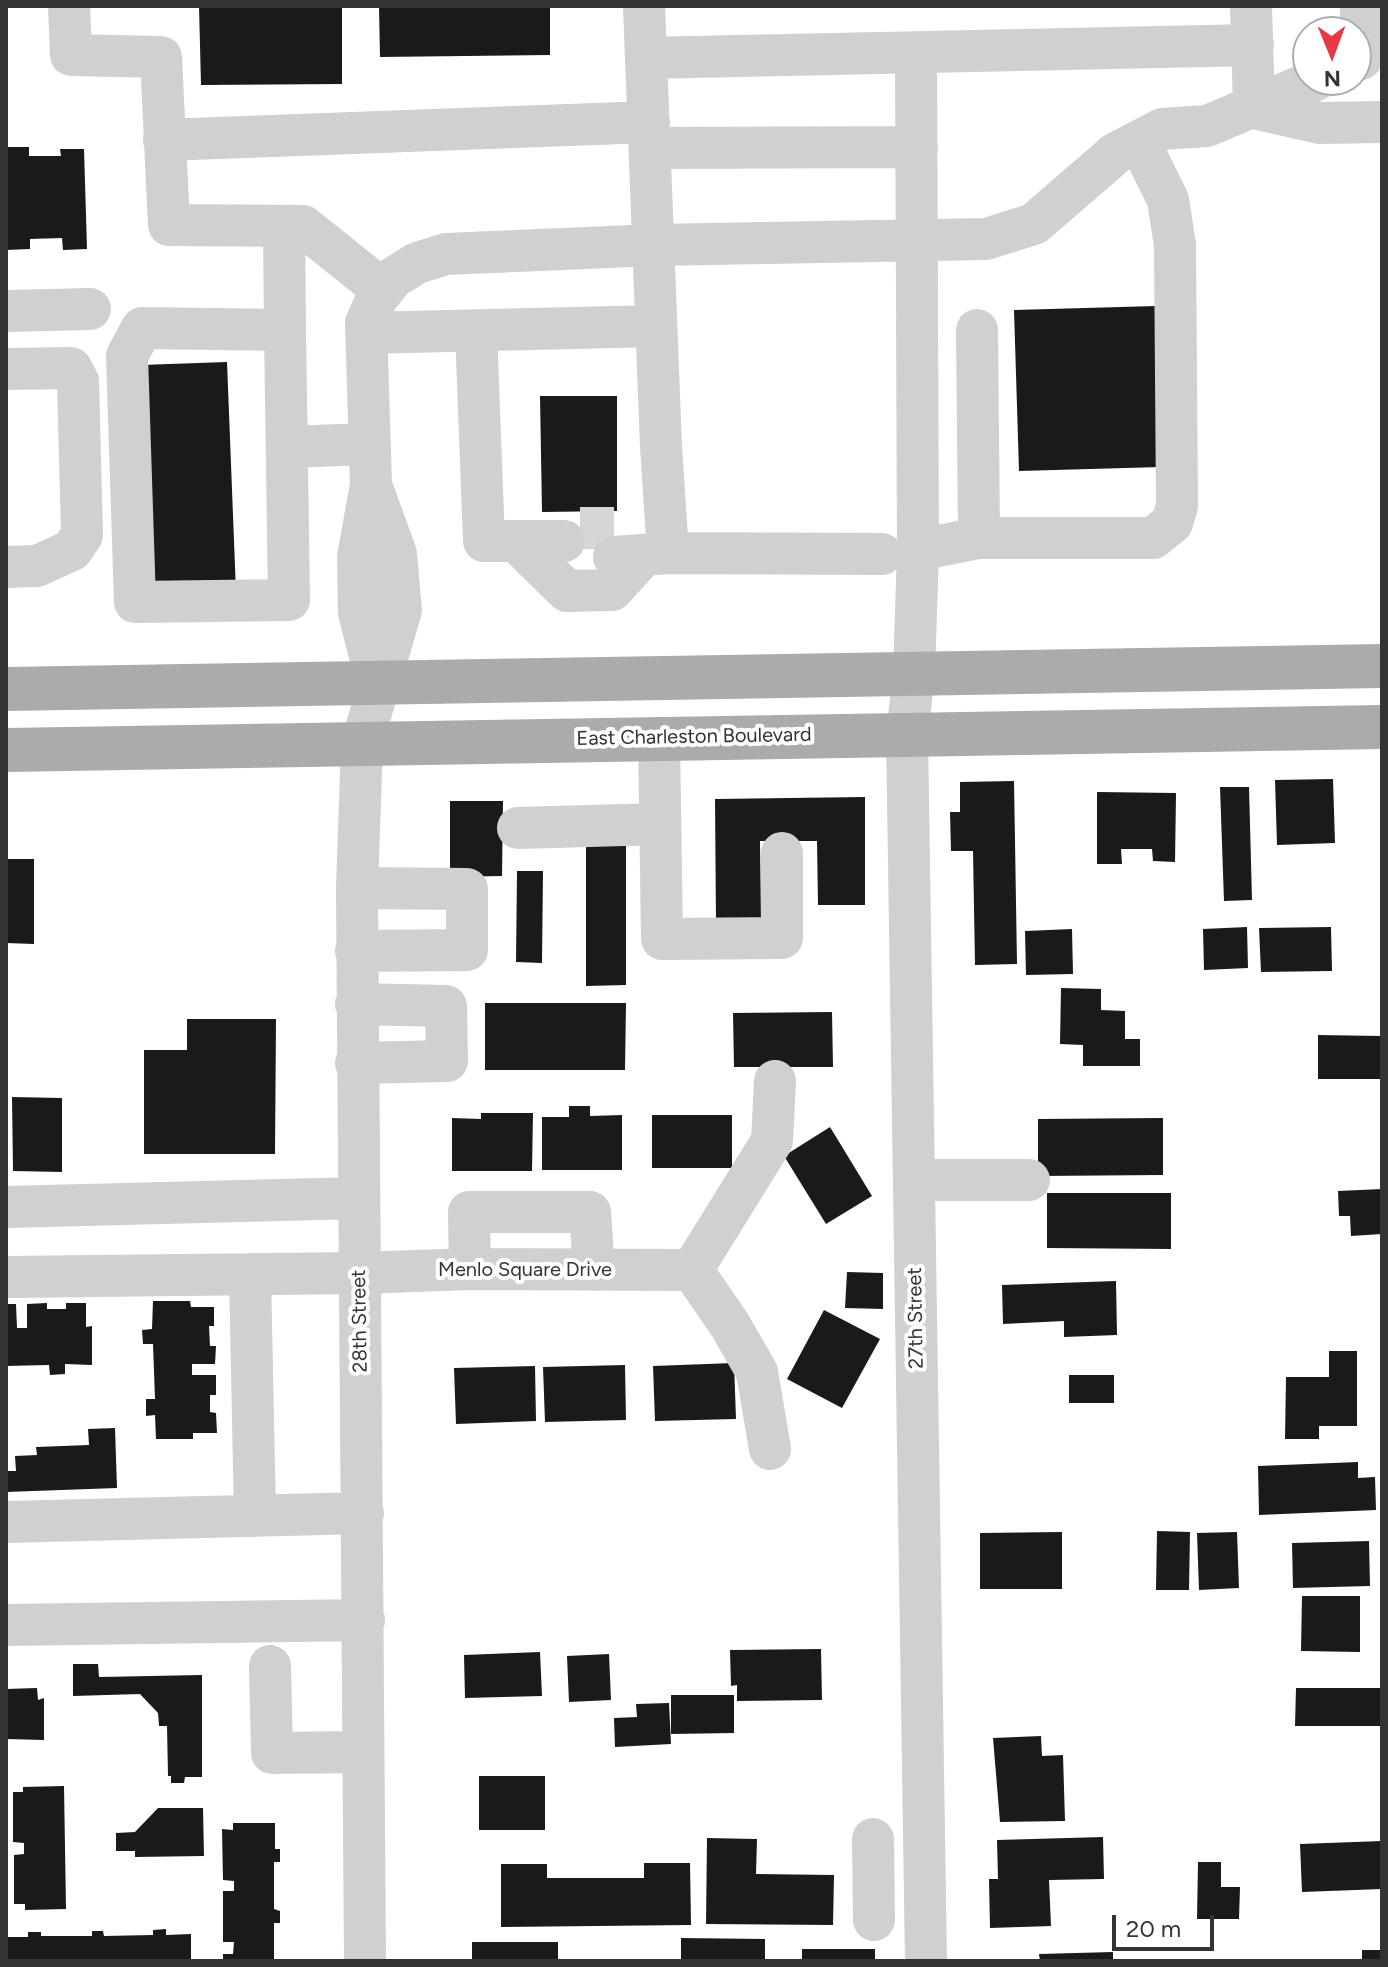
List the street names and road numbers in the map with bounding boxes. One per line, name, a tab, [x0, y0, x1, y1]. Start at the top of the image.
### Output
street label: East Charleston Boulevard	[576, 723, 812, 751]
street label: Menlo Square Drive	[438, 1258, 612, 1282]
street label: 27th Street	[903, 1267, 929, 1369]
street label: 28th Street	[347, 1269, 373, 1373]

